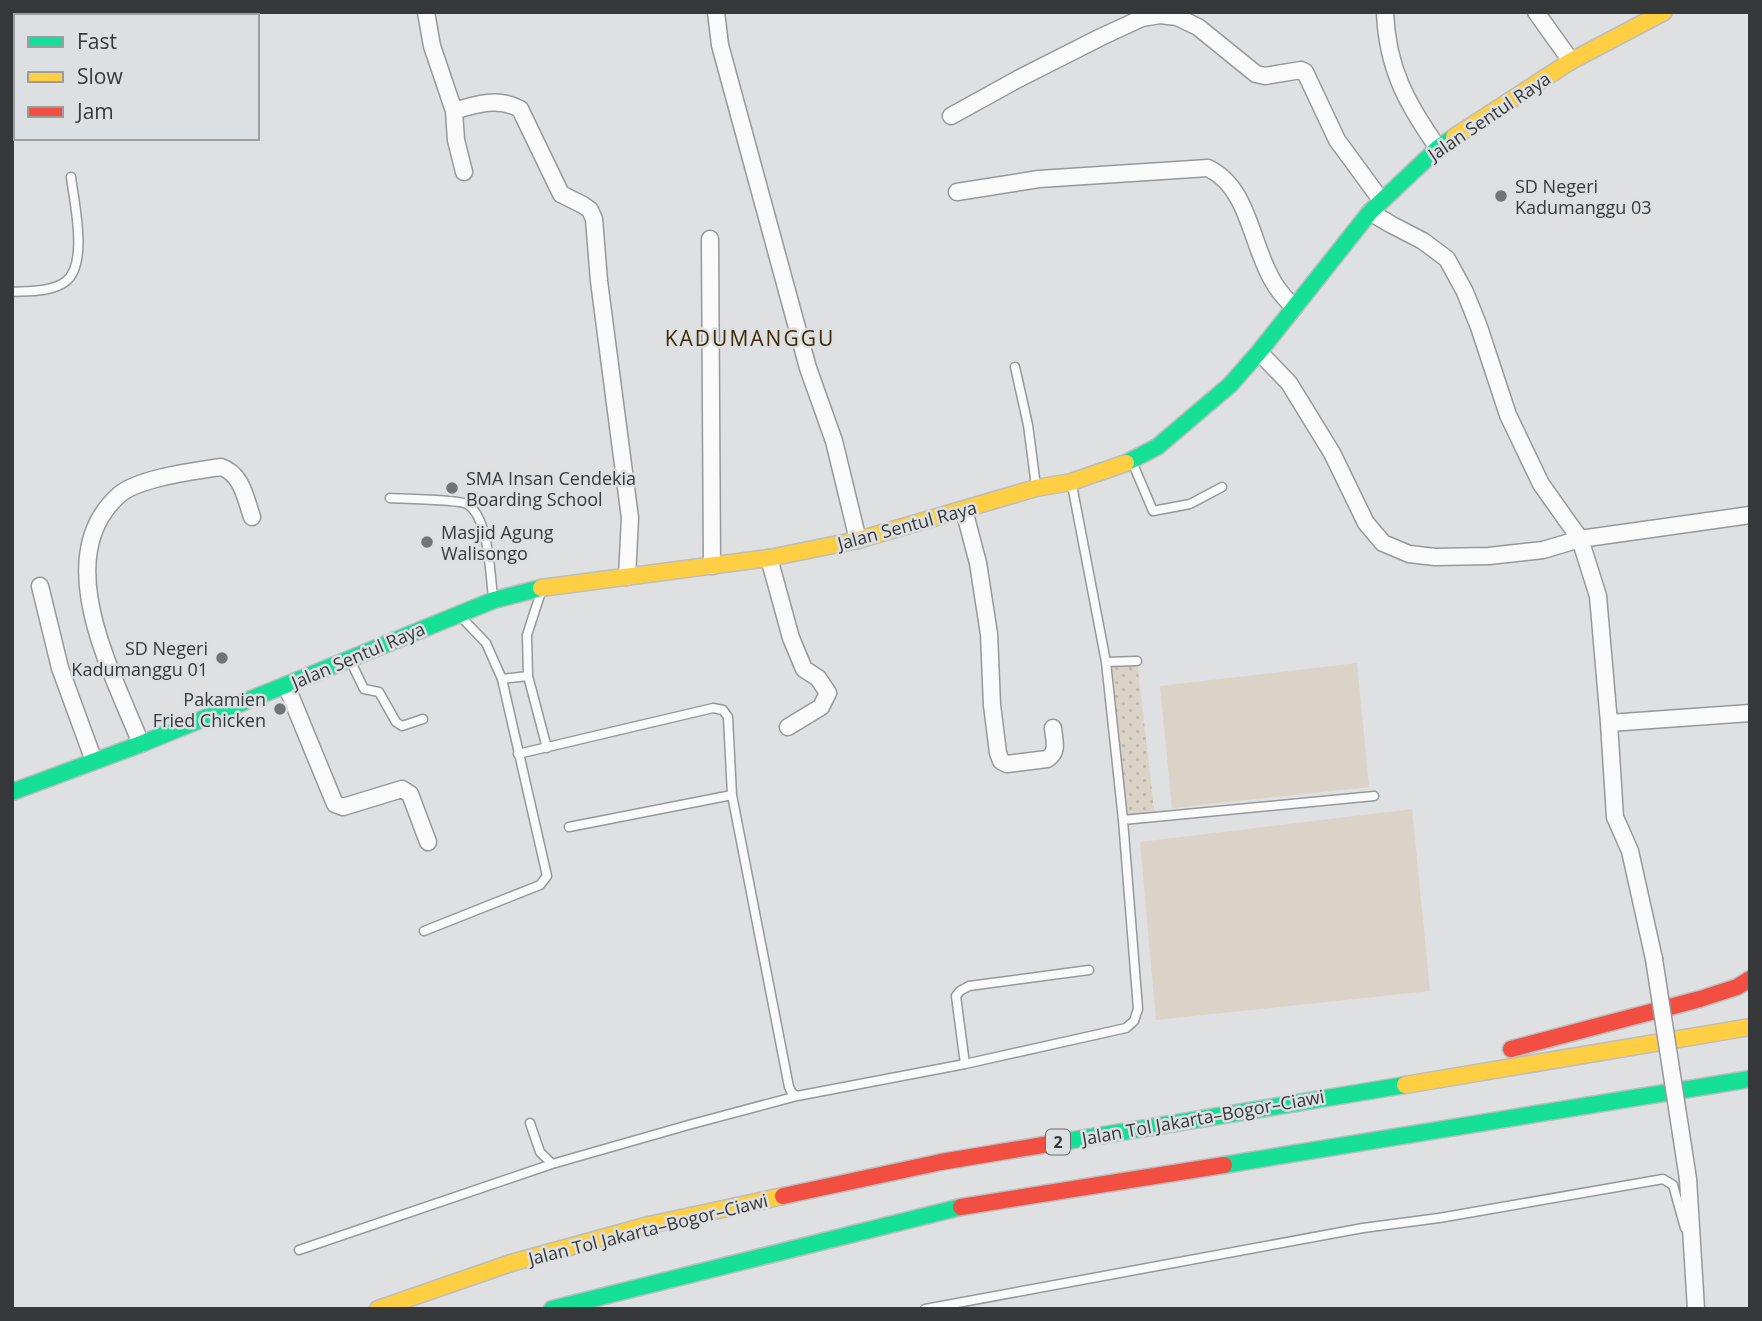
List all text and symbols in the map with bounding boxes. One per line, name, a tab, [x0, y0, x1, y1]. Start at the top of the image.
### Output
legend	[14, 14, 259, 140]
text: Fast	[77, 27, 117, 55]
text: Slow	[77, 62, 123, 90]
street label: Jalan Sentul Raya	[1421, 66, 1555, 167]
text: Jam	[75, 97, 114, 125]
place label: SD Negeri Kadumanggu 03	[1515, 174, 1652, 219]
marker: SD Negeri Kadumanggu 03	[1493, 188, 1509, 204]
district label: KADUMANGGU	[665, 324, 835, 352]
place label: SMA Insan Cendekia Boarding School	[466, 466, 636, 511]
marker: SMA Insan Cendekia Boarding School	[444, 480, 460, 496]
street label: Jalan Sentul Raya	[833, 495, 979, 556]
place label: Masjid Agung Walisongo	[441, 520, 554, 565]
marker: Masjid Agung Walisongo	[419, 534, 435, 550]
street label: Jalan Sentul Raya	[286, 616, 428, 695]
place label: SD Negeri Kadumanggu 01	[71, 636, 208, 681]
marker: SD Negeri Kadumanggu 01	[214, 650, 230, 666]
place label: Pakamien Fried Chicken	[153, 687, 266, 732]
marker: Pakamien Fried Chicken	[272, 701, 288, 717]
street label: Jalan Tol Jakarta–Bogor–Ciawi	[1078, 1084, 1326, 1151]
road number: 2	[1046, 1130, 1070, 1154]
street label: Jalan Tol Jakarta–Bogor–Ciawi	[524, 1188, 770, 1271]

